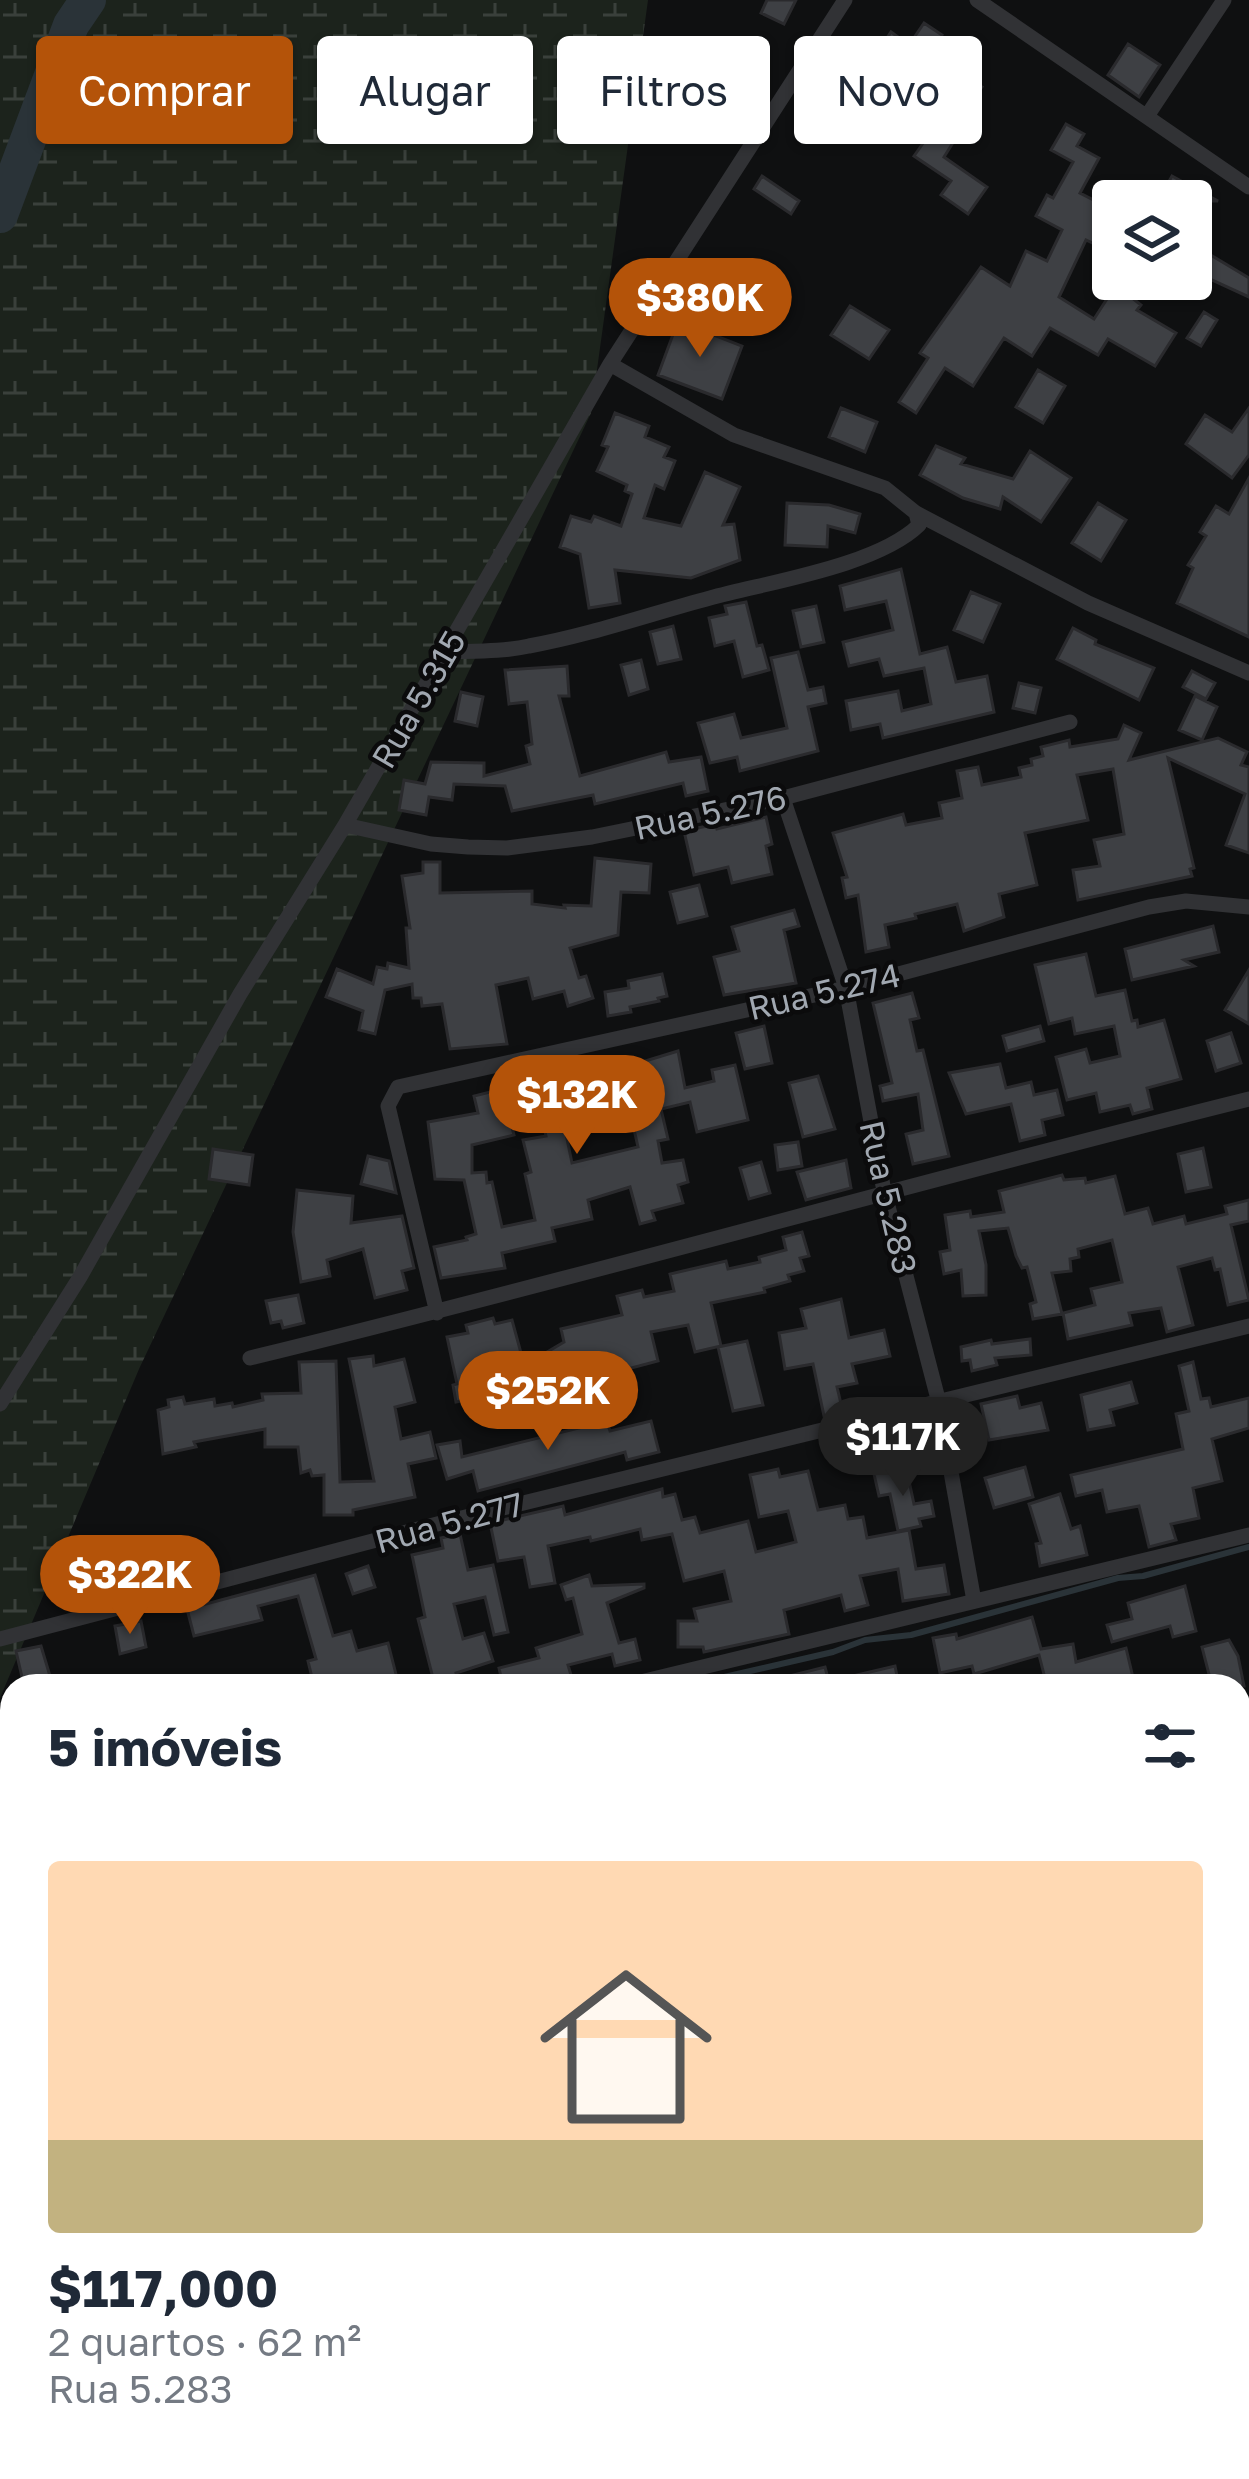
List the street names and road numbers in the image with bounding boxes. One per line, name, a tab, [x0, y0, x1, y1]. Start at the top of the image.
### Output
street label: Rua 5.315	[363, 623, 473, 775]
street label: Rua 5.276	[630, 777, 790, 847]
street label: Rua 5.274	[744, 955, 904, 1027]
street label: Rua 5.283	[852, 1116, 926, 1278]
street label: Rua 5.277	[371, 1484, 527, 1560]

